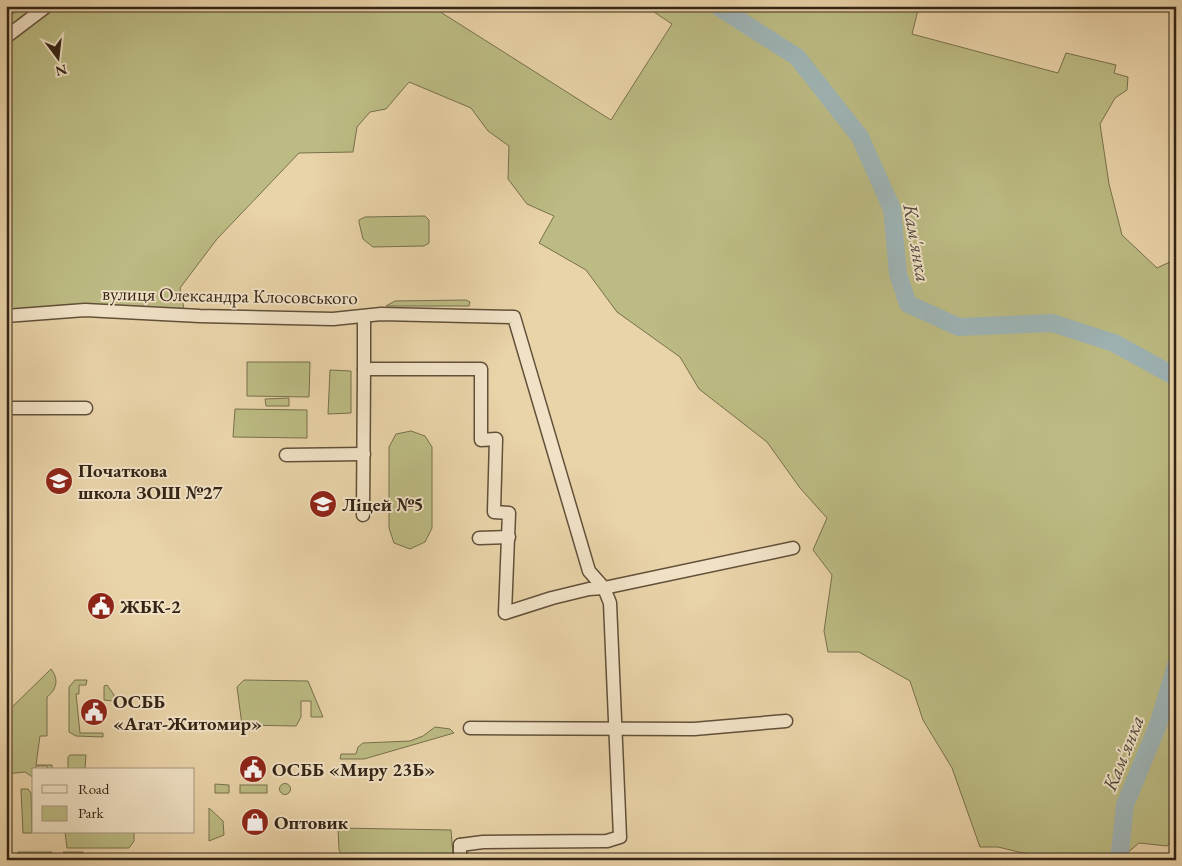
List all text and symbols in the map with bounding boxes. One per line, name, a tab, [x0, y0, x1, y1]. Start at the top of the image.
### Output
north arrow	[32, 32, 82, 82]
text: N	[53, 60, 69, 81]
water label: Кам'янка	[897, 201, 937, 284]
street label: вулиця Олександра Клосовського	[102, 281, 358, 310]
place label: Початкова школа ЗОШ №27	[78, 458, 224, 505]
school or university icon: Початкова школа ЗОШ №27	[44, 466, 74, 496]
school or university icon: Ліцей №5	[308, 489, 338, 519]
place label: Ліцей №5	[342, 492, 424, 517]
public building icon: ЖБК-2	[86, 591, 116, 621]
place label: ЖБК-2	[119, 594, 181, 619]
place label: ОСББ «Агат-Житомир»	[113, 689, 262, 736]
public building icon: ОСББ «Агат-Житомир»	[79, 697, 109, 727]
water label: Кам'янка	[1096, 711, 1150, 795]
public building icon: ОСББ «Миру 23Б»	[238, 754, 268, 784]
place label: ОСББ «Миру 23Б»	[272, 757, 435, 782]
legend	[32, 768, 195, 834]
text: Road	[78, 779, 110, 798]
text: Park	[78, 803, 105, 822]
shop icon: Оптовик	[240, 807, 270, 837]
place label: Оптовик	[274, 810, 349, 835]

